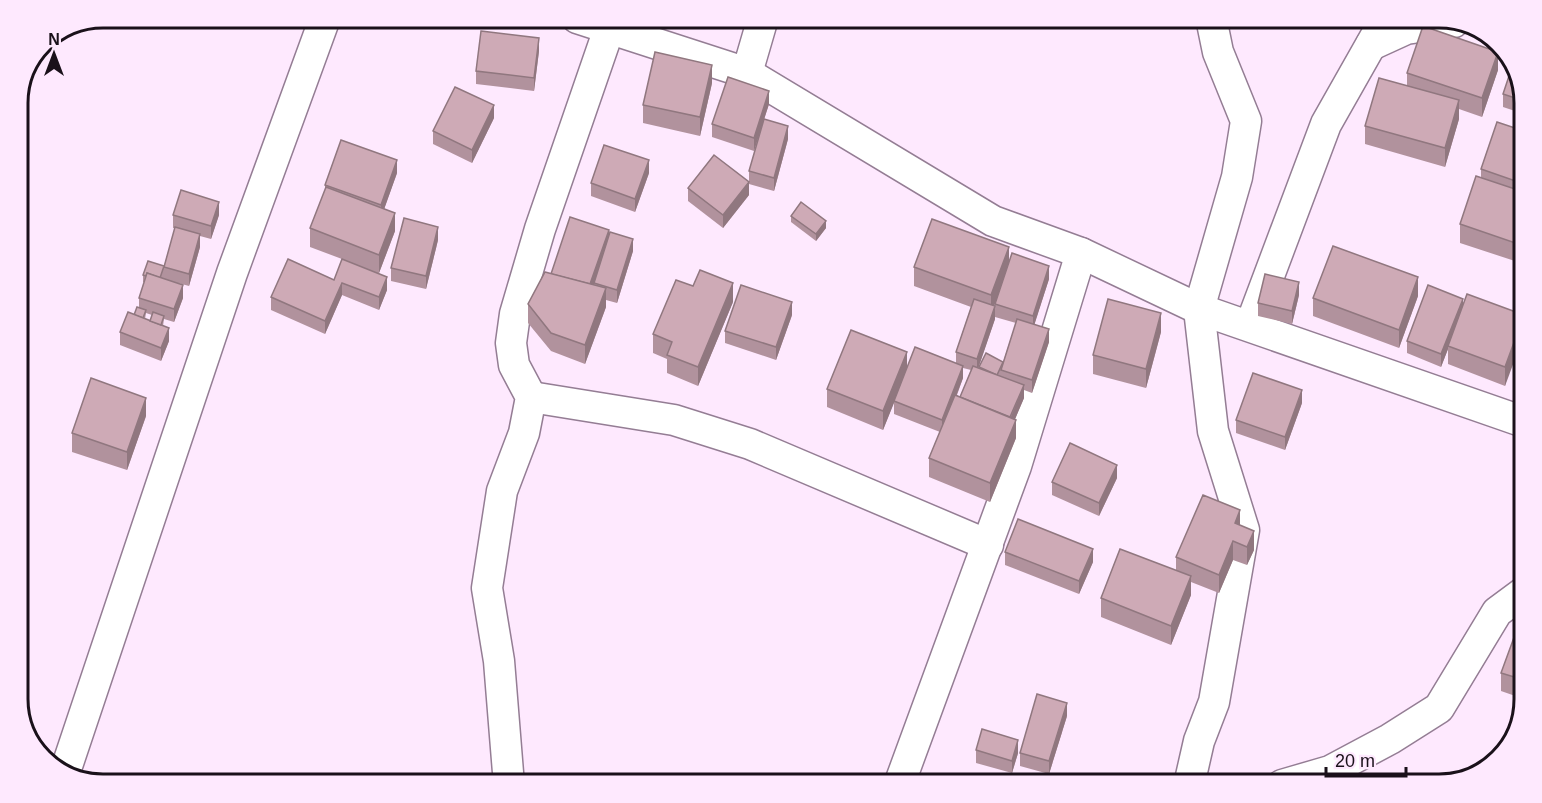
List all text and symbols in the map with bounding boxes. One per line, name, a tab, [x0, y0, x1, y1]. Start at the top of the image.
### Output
north arrow	[24, 24, 84, 84]
text: N	[48, 31, 60, 48]
scale bar	[1326, 740, 1406, 778]
text: 20 m	[1335, 751, 1375, 771]

